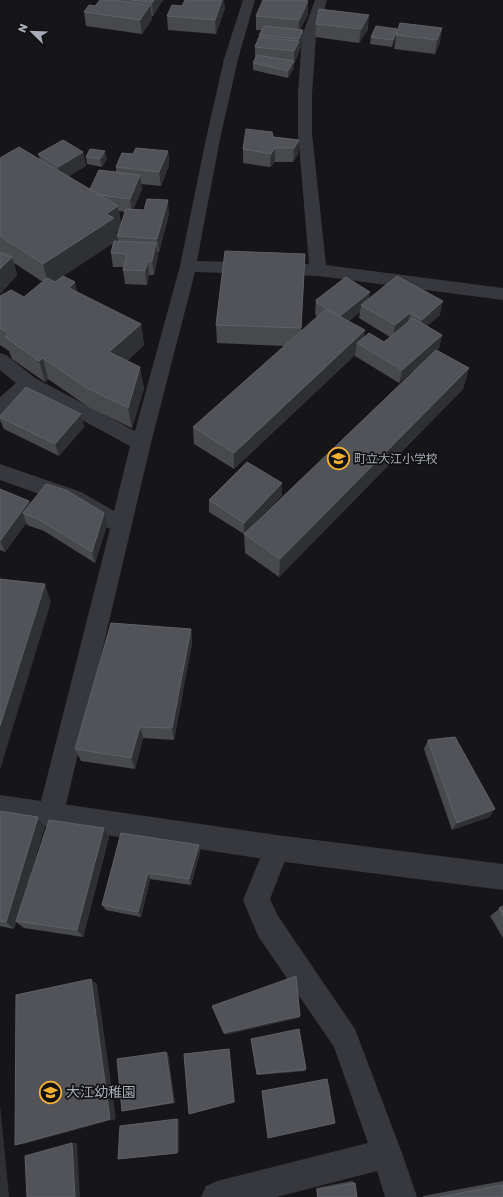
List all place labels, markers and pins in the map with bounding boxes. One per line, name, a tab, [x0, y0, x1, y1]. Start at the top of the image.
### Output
school or university icon: 町立大江小学校	[325, 446, 351, 472]
place label: 町立大江小学校	[354, 451, 438, 466]
school or university icon: 大江幼稚園	[38, 1079, 64, 1105]
place label: 大江幼稚園	[66, 1083, 136, 1100]

